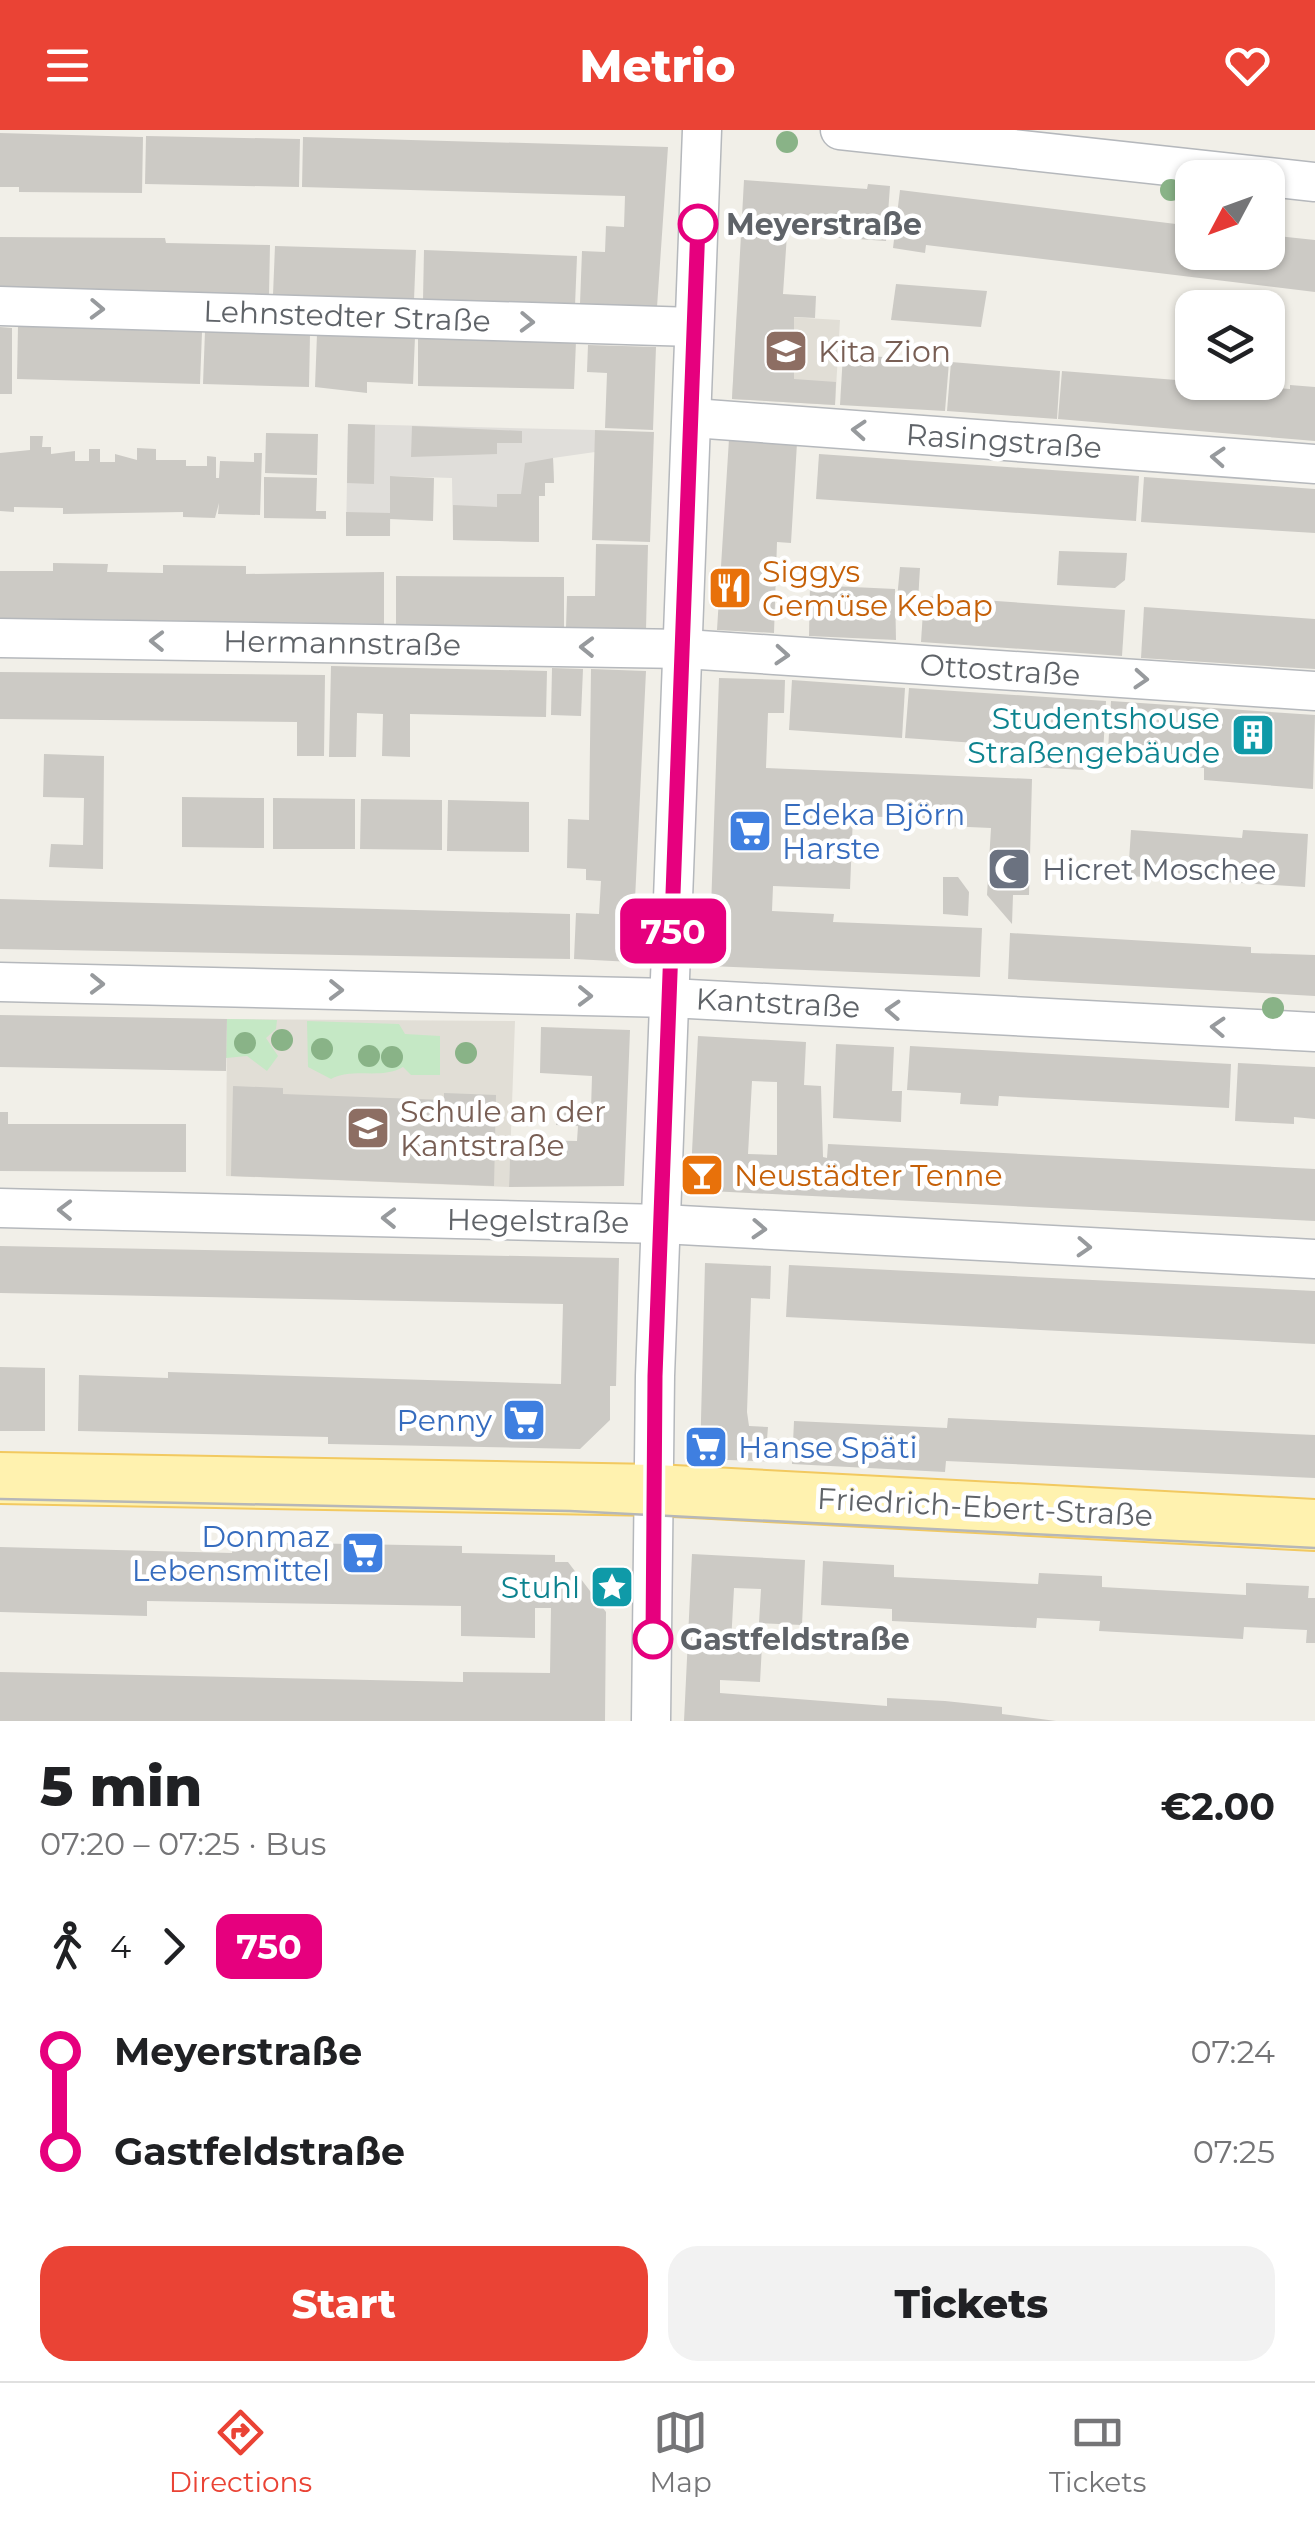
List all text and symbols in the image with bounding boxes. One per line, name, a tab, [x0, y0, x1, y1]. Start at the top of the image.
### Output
icon: menu	[40, 38, 95, 93]
text: Metrio	[580, 38, 735, 93]
icon: heart	[1220, 38, 1275, 93]
north arrow	[1175, 160, 1285, 270]
map controls	[1175, 160, 1285, 400]
marker: Meyerstraße	[679, 205, 717, 243]
place label: Meyerstraße	[726, 206, 922, 243]
button: layers	[1175, 290, 1285, 400]
street label: Lehnstedter Straße	[203, 292, 491, 340]
one-way arrow	[90, 298, 106, 319]
one-way arrow	[520, 312, 536, 333]
school or university icon: Kita Zion	[763, 328, 809, 374]
place label: Kita Zion	[818, 333, 951, 370]
street label: Rasingstraße	[905, 416, 1103, 466]
one-way arrow	[850, 420, 866, 442]
one-way arrow	[1209, 446, 1225, 468]
place label: Siggys Gemüse Kebap	[762, 553, 993, 624]
restaurant icon: Siggys Gemüse Kebap	[707, 565, 753, 611]
street label: Hermannstraße	[223, 622, 461, 664]
one-way arrow	[149, 630, 165, 651]
one-way arrow	[579, 636, 594, 658]
one-way arrow	[774, 644, 790, 665]
street label: Ottostraße	[918, 646, 1082, 694]
one-way arrow	[1134, 668, 1150, 689]
place label: Studentshouse Straßengebäude	[967, 700, 1220, 771]
building icon: Studentshouse Straßengebäude	[1230, 712, 1276, 758]
place label: Edeka Björn Harste	[782, 796, 965, 867]
supermarket icon: Edeka Björn Harste	[727, 808, 773, 854]
mosque icon: Hicret Moschee	[986, 846, 1032, 892]
place label: Hicret Moschee	[1042, 851, 1276, 888]
line badge: 750	[616, 898, 730, 964]
text: 750	[640, 910, 706, 953]
one-way arrow	[90, 974, 106, 995]
one-way arrow	[328, 979, 344, 1000]
street label: Kantstraße	[695, 980, 861, 1026]
one-way arrow	[578, 985, 594, 1006]
one-way arrow	[885, 999, 901, 1020]
one-way arrow	[1209, 1017, 1225, 1038]
place label: Schule an der Kantstraße	[400, 1093, 606, 1164]
school or university icon: Schule an der Kantstraße	[345, 1105, 391, 1151]
bar icon: Neustädter Tenne	[679, 1152, 725, 1198]
place label: Neustädter Tenne	[734, 1157, 1003, 1194]
one-way arrow	[56, 1199, 72, 1220]
street label: Hegelstraße	[446, 1201, 630, 1241]
one-way arrow	[381, 1207, 397, 1228]
one-way arrow	[752, 1219, 768, 1240]
one-way arrow	[1076, 1236, 1092, 1257]
supermarket icon: Penny	[501, 1397, 547, 1443]
place label: Penny	[396, 1402, 493, 1439]
supermarket icon: Hanse Späti	[683, 1424, 729, 1470]
place label: Hanse Späti	[738, 1429, 918, 1466]
street label: Friedrich-Ebert-Straße	[816, 1480, 1154, 1534]
place label: Donmaz Lebensmittel	[132, 1518, 330, 1589]
supermarket icon: Donmaz Lebensmittel	[340, 1530, 386, 1576]
place icon: Stuhl	[589, 1564, 635, 1610]
place label: Stuhl	[501, 1569, 580, 1606]
marker: Gastfeldstraße	[634, 1620, 672, 1658]
place label: Gastfeldstraße	[680, 1621, 910, 1658]
text: 5 min	[40, 1753, 202, 1820]
text: €2.00	[1160, 1783, 1275, 1830]
text: 07:20 – 07:25 · Bus	[40, 1824, 326, 1863]
icon: walk	[40, 1919, 95, 1974]
icon: forward	[146, 1919, 201, 1974]
text: 750	[236, 1925, 302, 1968]
text: 4	[110, 1927, 131, 1966]
text: Meyerstraße	[114, 2028, 362, 2075]
text: 07:24	[1190, 2032, 1275, 2071]
text: Gastfeldstraße	[114, 2128, 405, 2175]
text: 07:25	[1193, 2132, 1275, 2171]
button: Start	[40, 2246, 648, 2361]
button: Tickets	[668, 2246, 1275, 2361]
tab: Directions	[169, 2405, 312, 2499]
tab: Map	[649, 2405, 712, 2499]
tab: Tickets	[1049, 2405, 1146, 2499]

